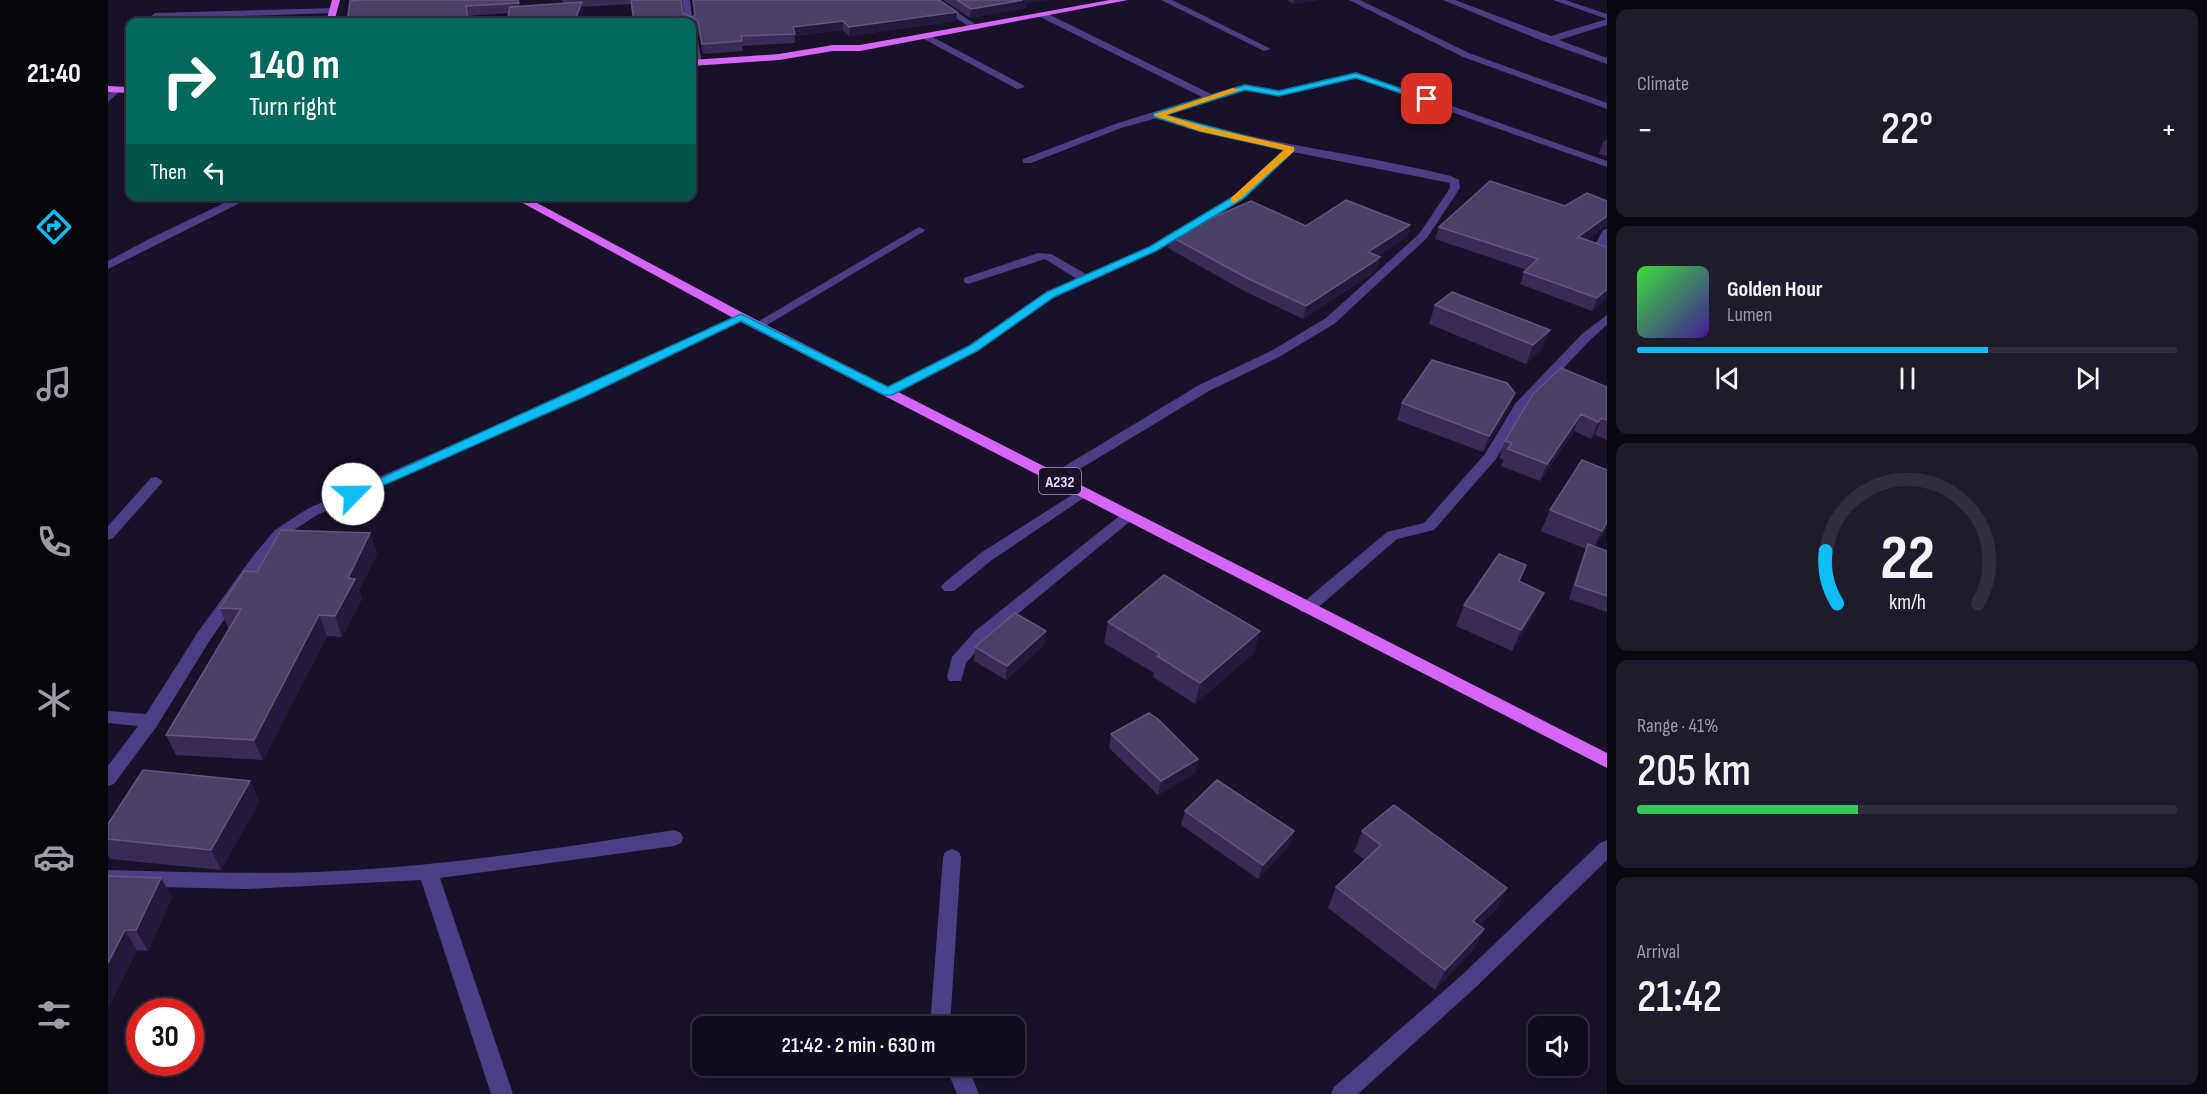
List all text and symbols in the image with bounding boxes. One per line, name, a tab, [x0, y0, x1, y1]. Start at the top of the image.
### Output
text: 140 m	[249, 40, 340, 91]
icon: right	[150, 42, 228, 120]
text: 21:40	[27, 58, 81, 90]
text: Climate	[1637, 72, 1689, 96]
pin	[1401, 73, 1452, 124]
icon: arrive	[1410, 82, 1443, 115]
text: Turn right	[249, 91, 336, 123]
text: 22°	[1881, 102, 1933, 157]
text: −	[1637, 110, 1653, 150]
text: +	[2161, 110, 2177, 150]
icon: left	[198, 156, 231, 189]
text: Then	[150, 159, 186, 186]
icon: directions	[33, 206, 75, 248]
text: Golden Hour	[1727, 276, 1823, 303]
text: Lumen	[1727, 303, 1772, 327]
icon: previous	[1711, 362, 1744, 395]
icon: pause	[1891, 362, 1924, 395]
icon: next	[2071, 362, 2104, 395]
icon: music	[33, 363, 75, 405]
position arrow	[321, 462, 385, 526]
road number: A232	[1039, 468, 1081, 494]
icon: phone	[33, 521, 75, 563]
text: 22	[1880, 522, 1934, 597]
text: km/h	[1888, 590, 1926, 615]
icon: climate	[33, 679, 75, 721]
text: Range · 41%	[1637, 714, 1718, 738]
text: 205 km	[1637, 744, 1751, 799]
icon: car	[33, 836, 75, 878]
text: Arrival	[1637, 940, 1680, 964]
text: 21:42	[1637, 970, 1722, 1025]
icon: filters	[33, 994, 75, 1036]
speed limit sign: 30	[126, 998, 204, 1076]
map controls	[1528, 1016, 1588, 1076]
button: sound	[1528, 1016, 1588, 1076]
text: 21:42 · 2 min · 630 m	[782, 1032, 936, 1059]

